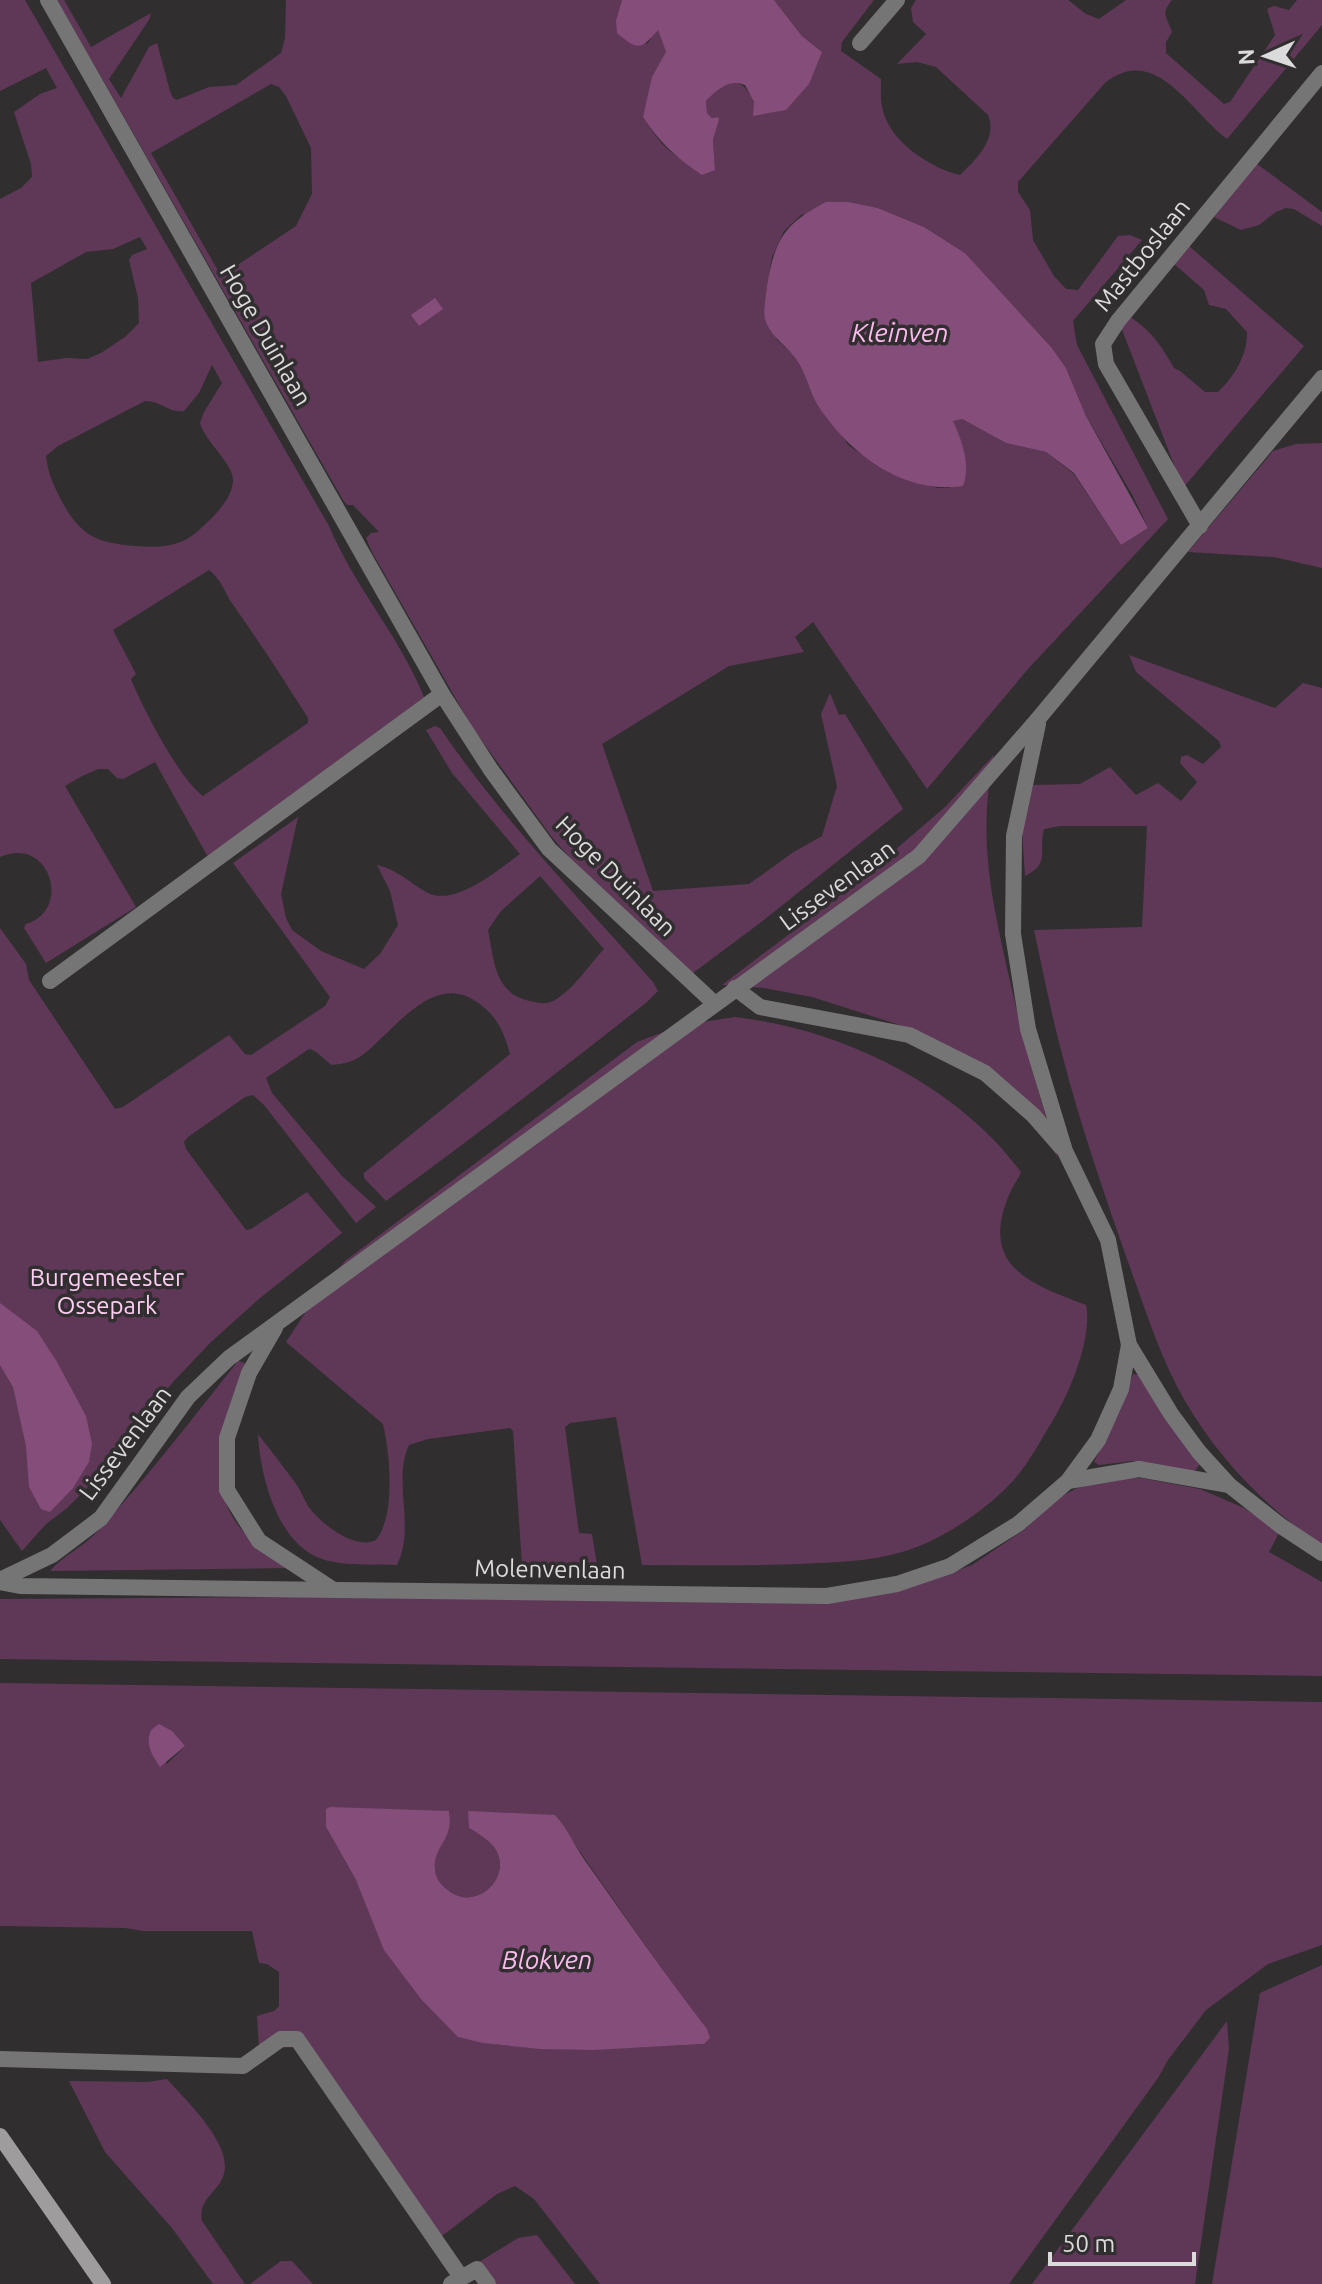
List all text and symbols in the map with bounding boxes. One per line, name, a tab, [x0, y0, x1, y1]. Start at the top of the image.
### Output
north arrow	[1226, 16, 1306, 96]
text: N	[1233, 48, 1258, 66]
street label: Mastboslaan	[1089, 194, 1195, 316]
street label: Hoge Duinlaan	[215, 260, 317, 410]
water label: Kleinven	[851, 318, 949, 347]
street label: Hoge Duinlaan	[551, 811, 681, 941]
street label: Lissevenlaan	[774, 834, 900, 936]
park label: Burgemeester Ossepark	[30, 1264, 184, 1319]
street label: Lissevenlaan	[73, 1381, 177, 1505]
street label: Molenvenlaan	[474, 1554, 626, 1584]
water label: Blokven	[502, 1945, 592, 1974]
scale bar	[1050, 2216, 1194, 2266]
text: 50 m	[1062, 2230, 1115, 2257]

